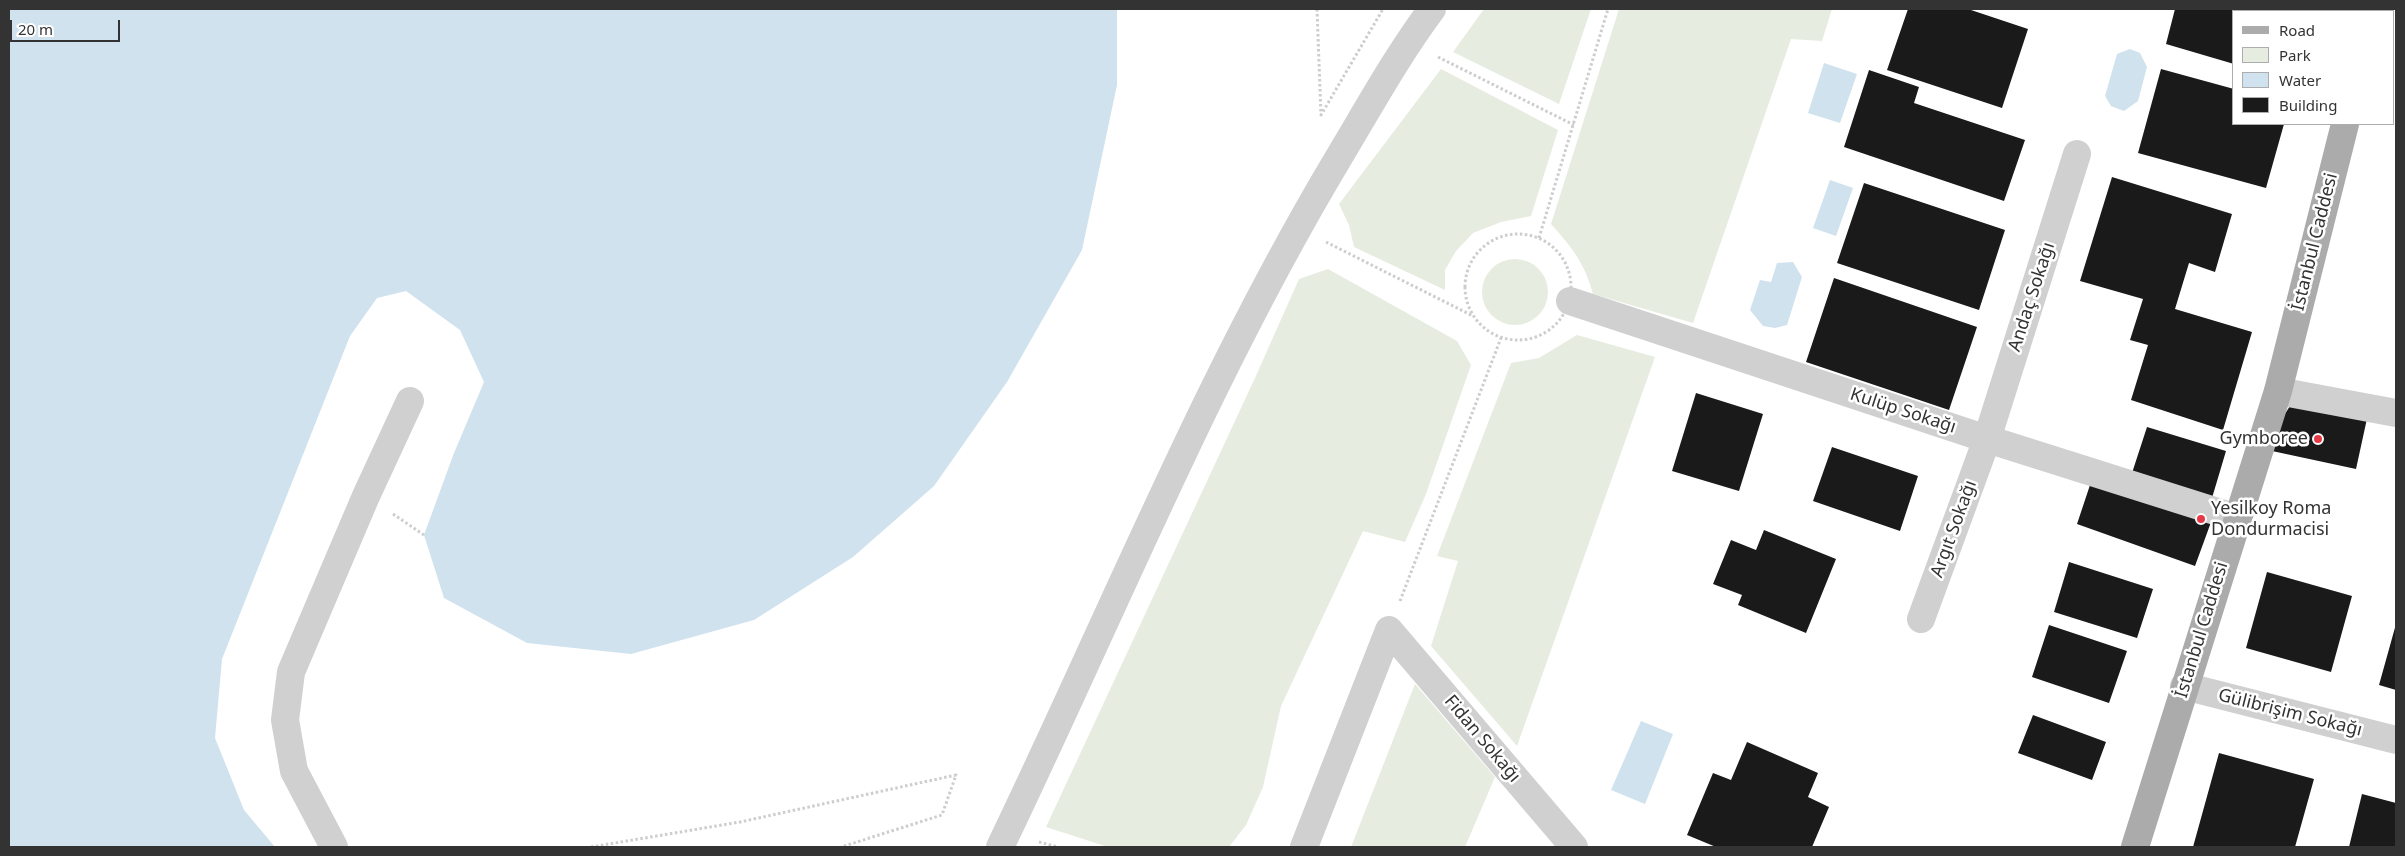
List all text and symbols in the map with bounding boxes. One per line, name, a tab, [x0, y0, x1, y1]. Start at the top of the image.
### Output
scale bar	[12, 10, 122, 42]
legend	[2232, 10, 2395, 125]
text: 20 m	[18, 19, 53, 39]
text: Road	[2279, 20, 2315, 40]
text: Park	[2279, 45, 2311, 65]
text: Water	[2279, 70, 2321, 90]
text: Building	[2279, 95, 2337, 115]
street label: İstanbul Caddesi	[2287, 171, 2343, 313]
street label: Andaç Sokağı	[2004, 240, 2060, 354]
street label: Kulüp Sokağı	[1847, 384, 1959, 438]
place label: Gymboree	[2220, 428, 2308, 450]
marker: Gymboree	[2312, 433, 2324, 445]
street label: Argıt Sokağı	[1926, 477, 1982, 581]
place label: Yesilkoy Roma Dondurmacisi	[2211, 498, 2331, 540]
marker: Yesilkoy Roma Dondurmacisi	[2195, 513, 2207, 525]
street label: İstanbul Caddesi	[2171, 559, 2233, 701]
street label: Gülibrişim Sokağı	[2216, 685, 2364, 741]
street label: Fidan Sokağı	[1439, 691, 1525, 787]

